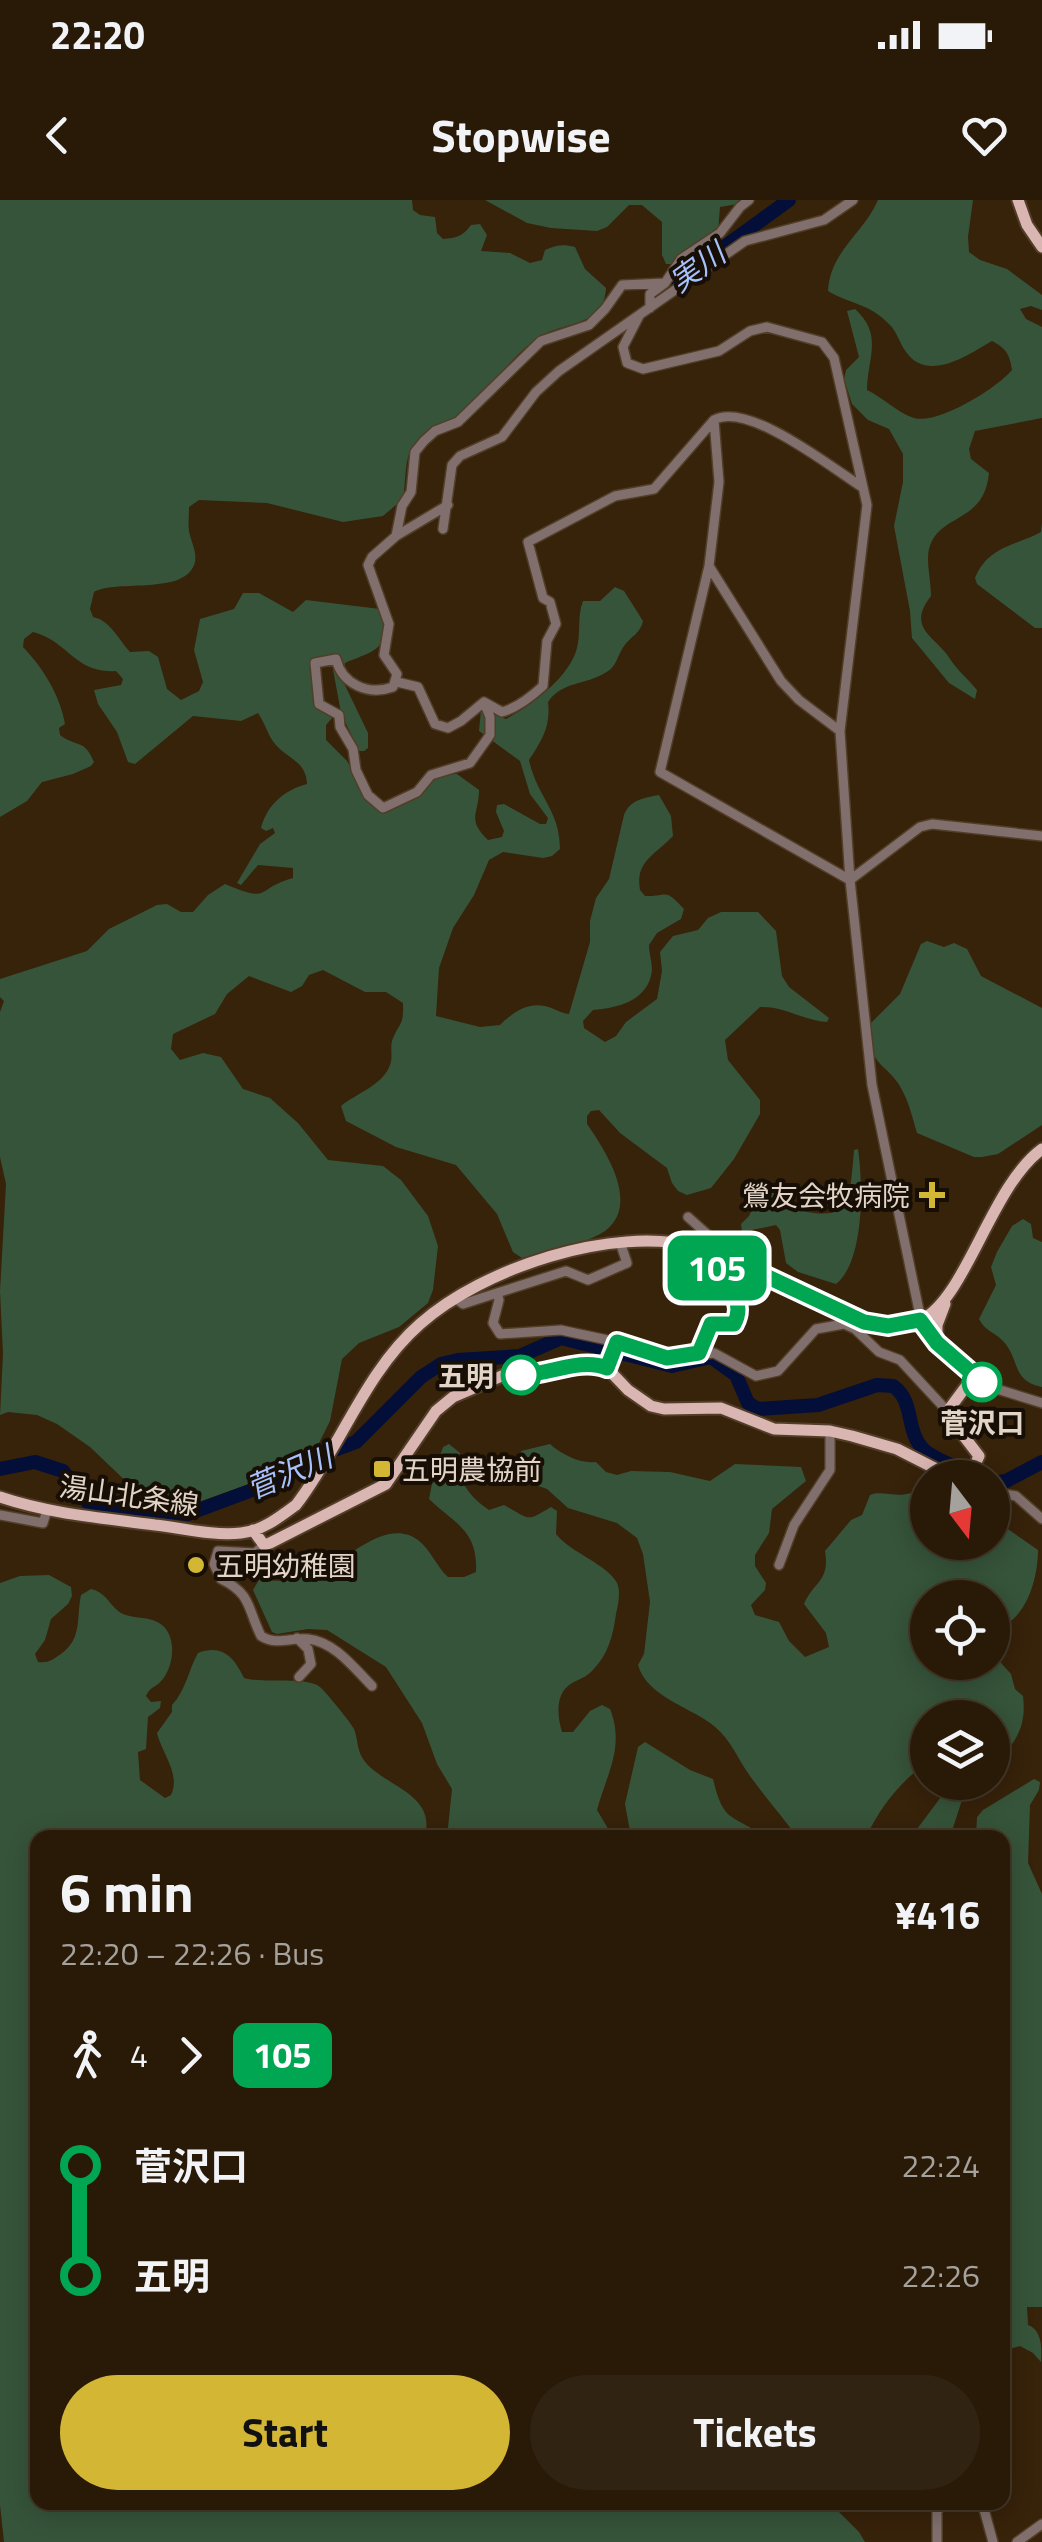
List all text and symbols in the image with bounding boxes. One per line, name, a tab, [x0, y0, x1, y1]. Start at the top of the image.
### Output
text: 22:20	[50, 6, 145, 64]
text: Stopwise	[431, 101, 611, 169]
icon: back	[30, 108, 85, 163]
icon: heart	[957, 108, 1012, 163]
water label: 実川	[659, 229, 737, 303]
place label: 鶯友会牧病院	[742, 1174, 910, 1217]
marker: 鶯友会牧病院	[919, 1182, 945, 1208]
line badge: 105	[660, 1236, 774, 1300]
text: 105	[688, 1241, 746, 1295]
place label: 五明	[438, 1354, 494, 1397]
marker: 五明	[502, 1356, 540, 1394]
marker: 菅沢口	[963, 1363, 1001, 1401]
place label: 菅沢口	[940, 1401, 1024, 1444]
water label: 菅沢川	[239, 1432, 342, 1511]
place label: 五明農協前	[402, 1448, 542, 1491]
marker: 五明農協前	[371, 1458, 393, 1480]
north arrow	[910, 1460, 1010, 1560]
map controls	[910, 1460, 1010, 1800]
street label: 湯山北条線	[57, 1464, 201, 1526]
place label: 五明幼稚園	[216, 1544, 356, 1587]
marker: 五明幼稚園	[185, 1554, 207, 1576]
button: locate	[910, 1580, 1010, 1680]
button: layers	[910, 1700, 1010, 1800]
text: 6 min	[60, 1850, 194, 1933]
text: ¥416	[895, 1886, 980, 1944]
text: 22:20 – 22:26 · Bus	[60, 1929, 324, 1977]
icon: walk	[60, 2028, 115, 2083]
icon: forward	[163, 2028, 218, 2083]
text: 105	[253, 2028, 312, 2082]
text: 4	[130, 2031, 148, 2079]
text: 菅沢口	[134, 2137, 248, 2195]
text: 22:24	[901, 2141, 980, 2189]
text: 五明	[134, 2247, 210, 2305]
text: 22:26	[901, 2251, 980, 2299]
button: Start	[60, 2375, 510, 2490]
button: Tickets	[530, 2375, 980, 2490]

